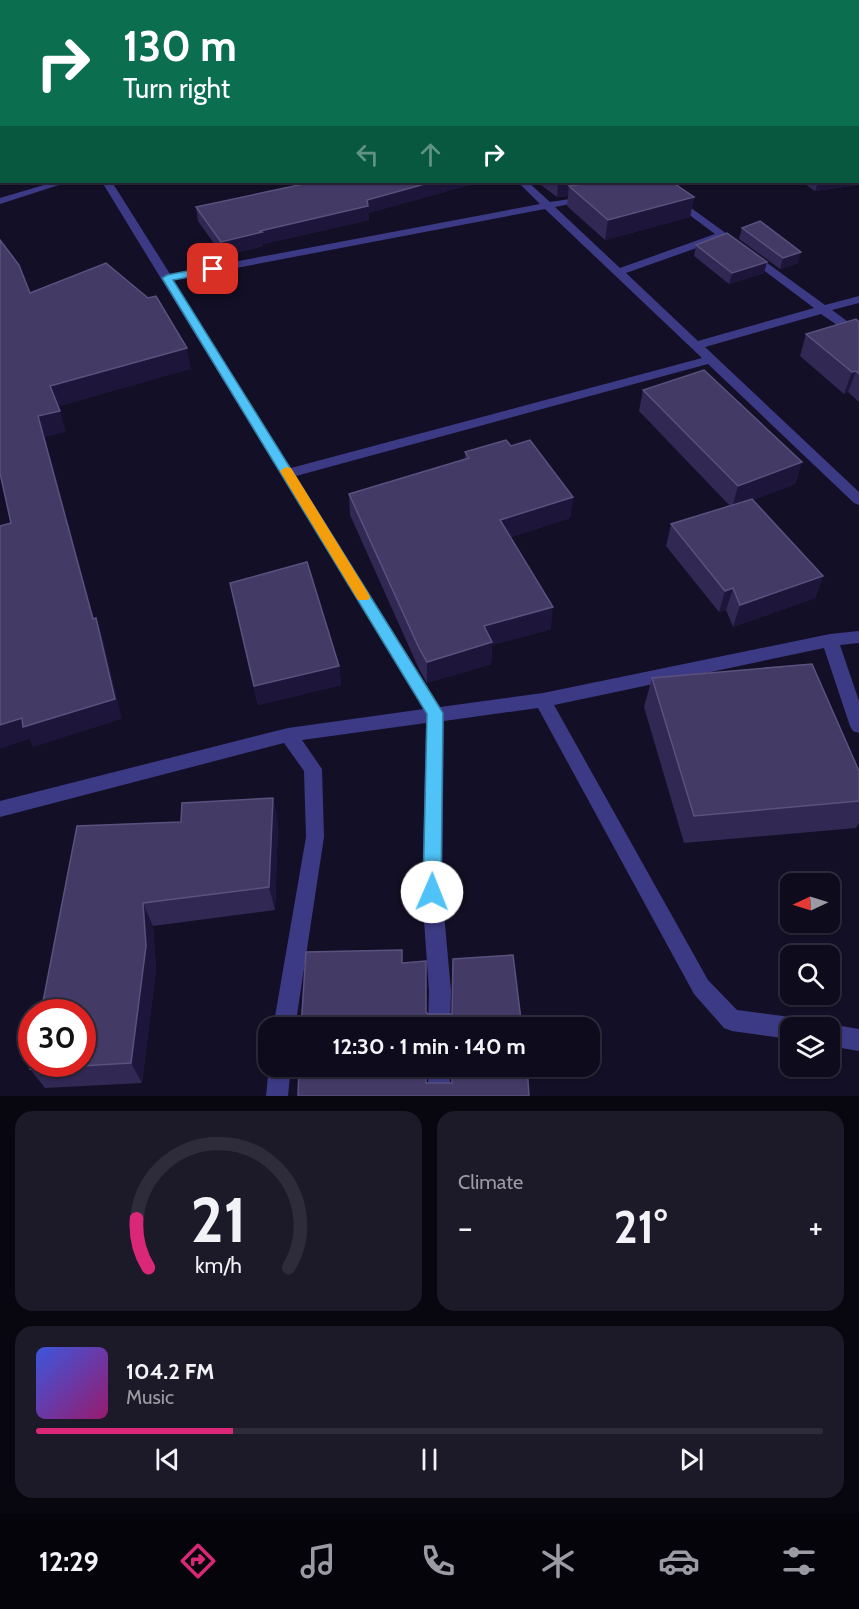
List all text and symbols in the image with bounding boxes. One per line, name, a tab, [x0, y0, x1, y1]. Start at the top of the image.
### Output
text: 130 m	[123, 20, 237, 72]
icon: right	[24, 24, 102, 102]
text: Turn right	[123, 72, 230, 105]
icon: left	[351, 138, 384, 171]
icon: ahead	[414, 138, 447, 171]
icon: right	[477, 138, 510, 171]
pin	[187, 243, 238, 294]
icon: arrive	[196, 252, 229, 285]
position arrow	[400, 860, 464, 924]
north arrow	[780, 873, 840, 933]
map controls	[780, 873, 840, 1077]
button: search	[780, 945, 840, 1005]
speed limit sign: 30	[18, 999, 96, 1077]
button: layers	[780, 1017, 840, 1077]
text: 12:30 · 1 min · 140 m	[332, 1033, 526, 1060]
text: Climate	[458, 1170, 523, 1194]
text: 21	[190, 1182, 247, 1258]
text: 21°	[614, 1200, 667, 1254]
text: −	[458, 1207, 473, 1247]
text: +	[808, 1207, 823, 1247]
text: km/h	[195, 1252, 242, 1278]
text: 104.2 FM	[126, 1358, 214, 1385]
text: Music	[126, 1385, 174, 1409]
icon: previous	[151, 1443, 184, 1476]
icon: pause	[413, 1443, 446, 1476]
icon: next	[675, 1443, 708, 1476]
icon: directions	[177, 1540, 219, 1582]
icon: music	[297, 1540, 339, 1582]
icon: phone	[417, 1540, 459, 1582]
icon: climate	[537, 1540, 579, 1582]
icon: car	[658, 1540, 700, 1582]
icon: filters	[778, 1540, 820, 1582]
text: 12:29	[39, 1545, 99, 1578]

